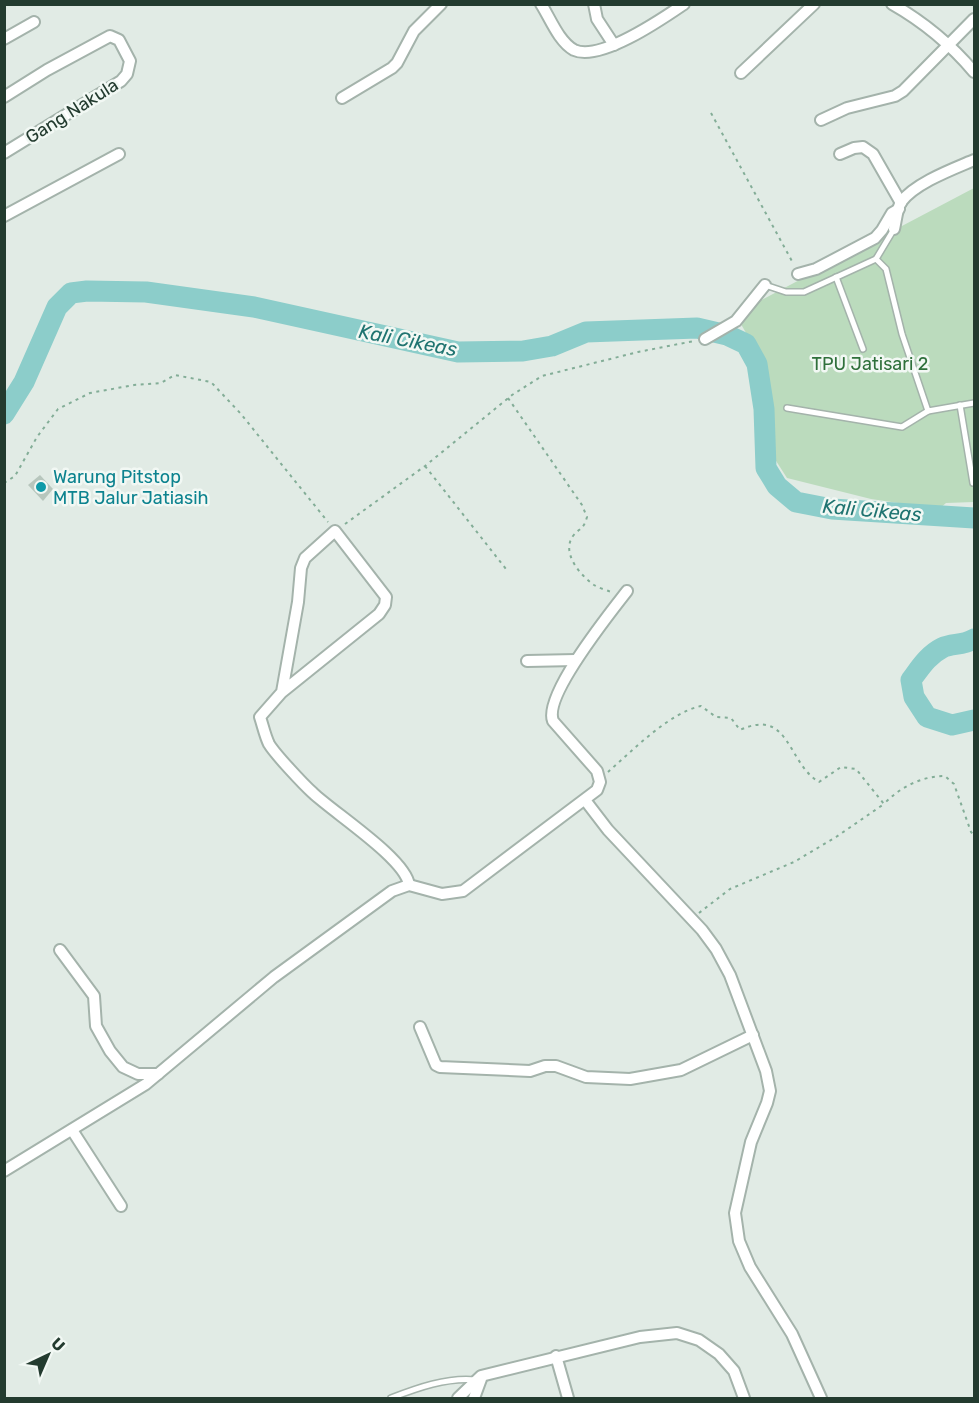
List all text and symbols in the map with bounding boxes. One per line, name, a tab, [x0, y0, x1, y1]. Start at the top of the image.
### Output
street label: Gang Nakula	[22, 74, 122, 148]
water label: Kali Cikeas	[357, 319, 459, 361]
park label: TPU Jatisari 2	[812, 353, 928, 375]
place label: Warung Pitstop MTB Jalur Jatiasih	[53, 466, 209, 509]
marker: Warung Pitstop MTB Jalur Jatiasih	[34, 480, 48, 494]
water label: Kali Cikeas	[821, 494, 923, 526]
north arrow	[18, 1325, 78, 1385]
text: U	[47, 1334, 69, 1355]

